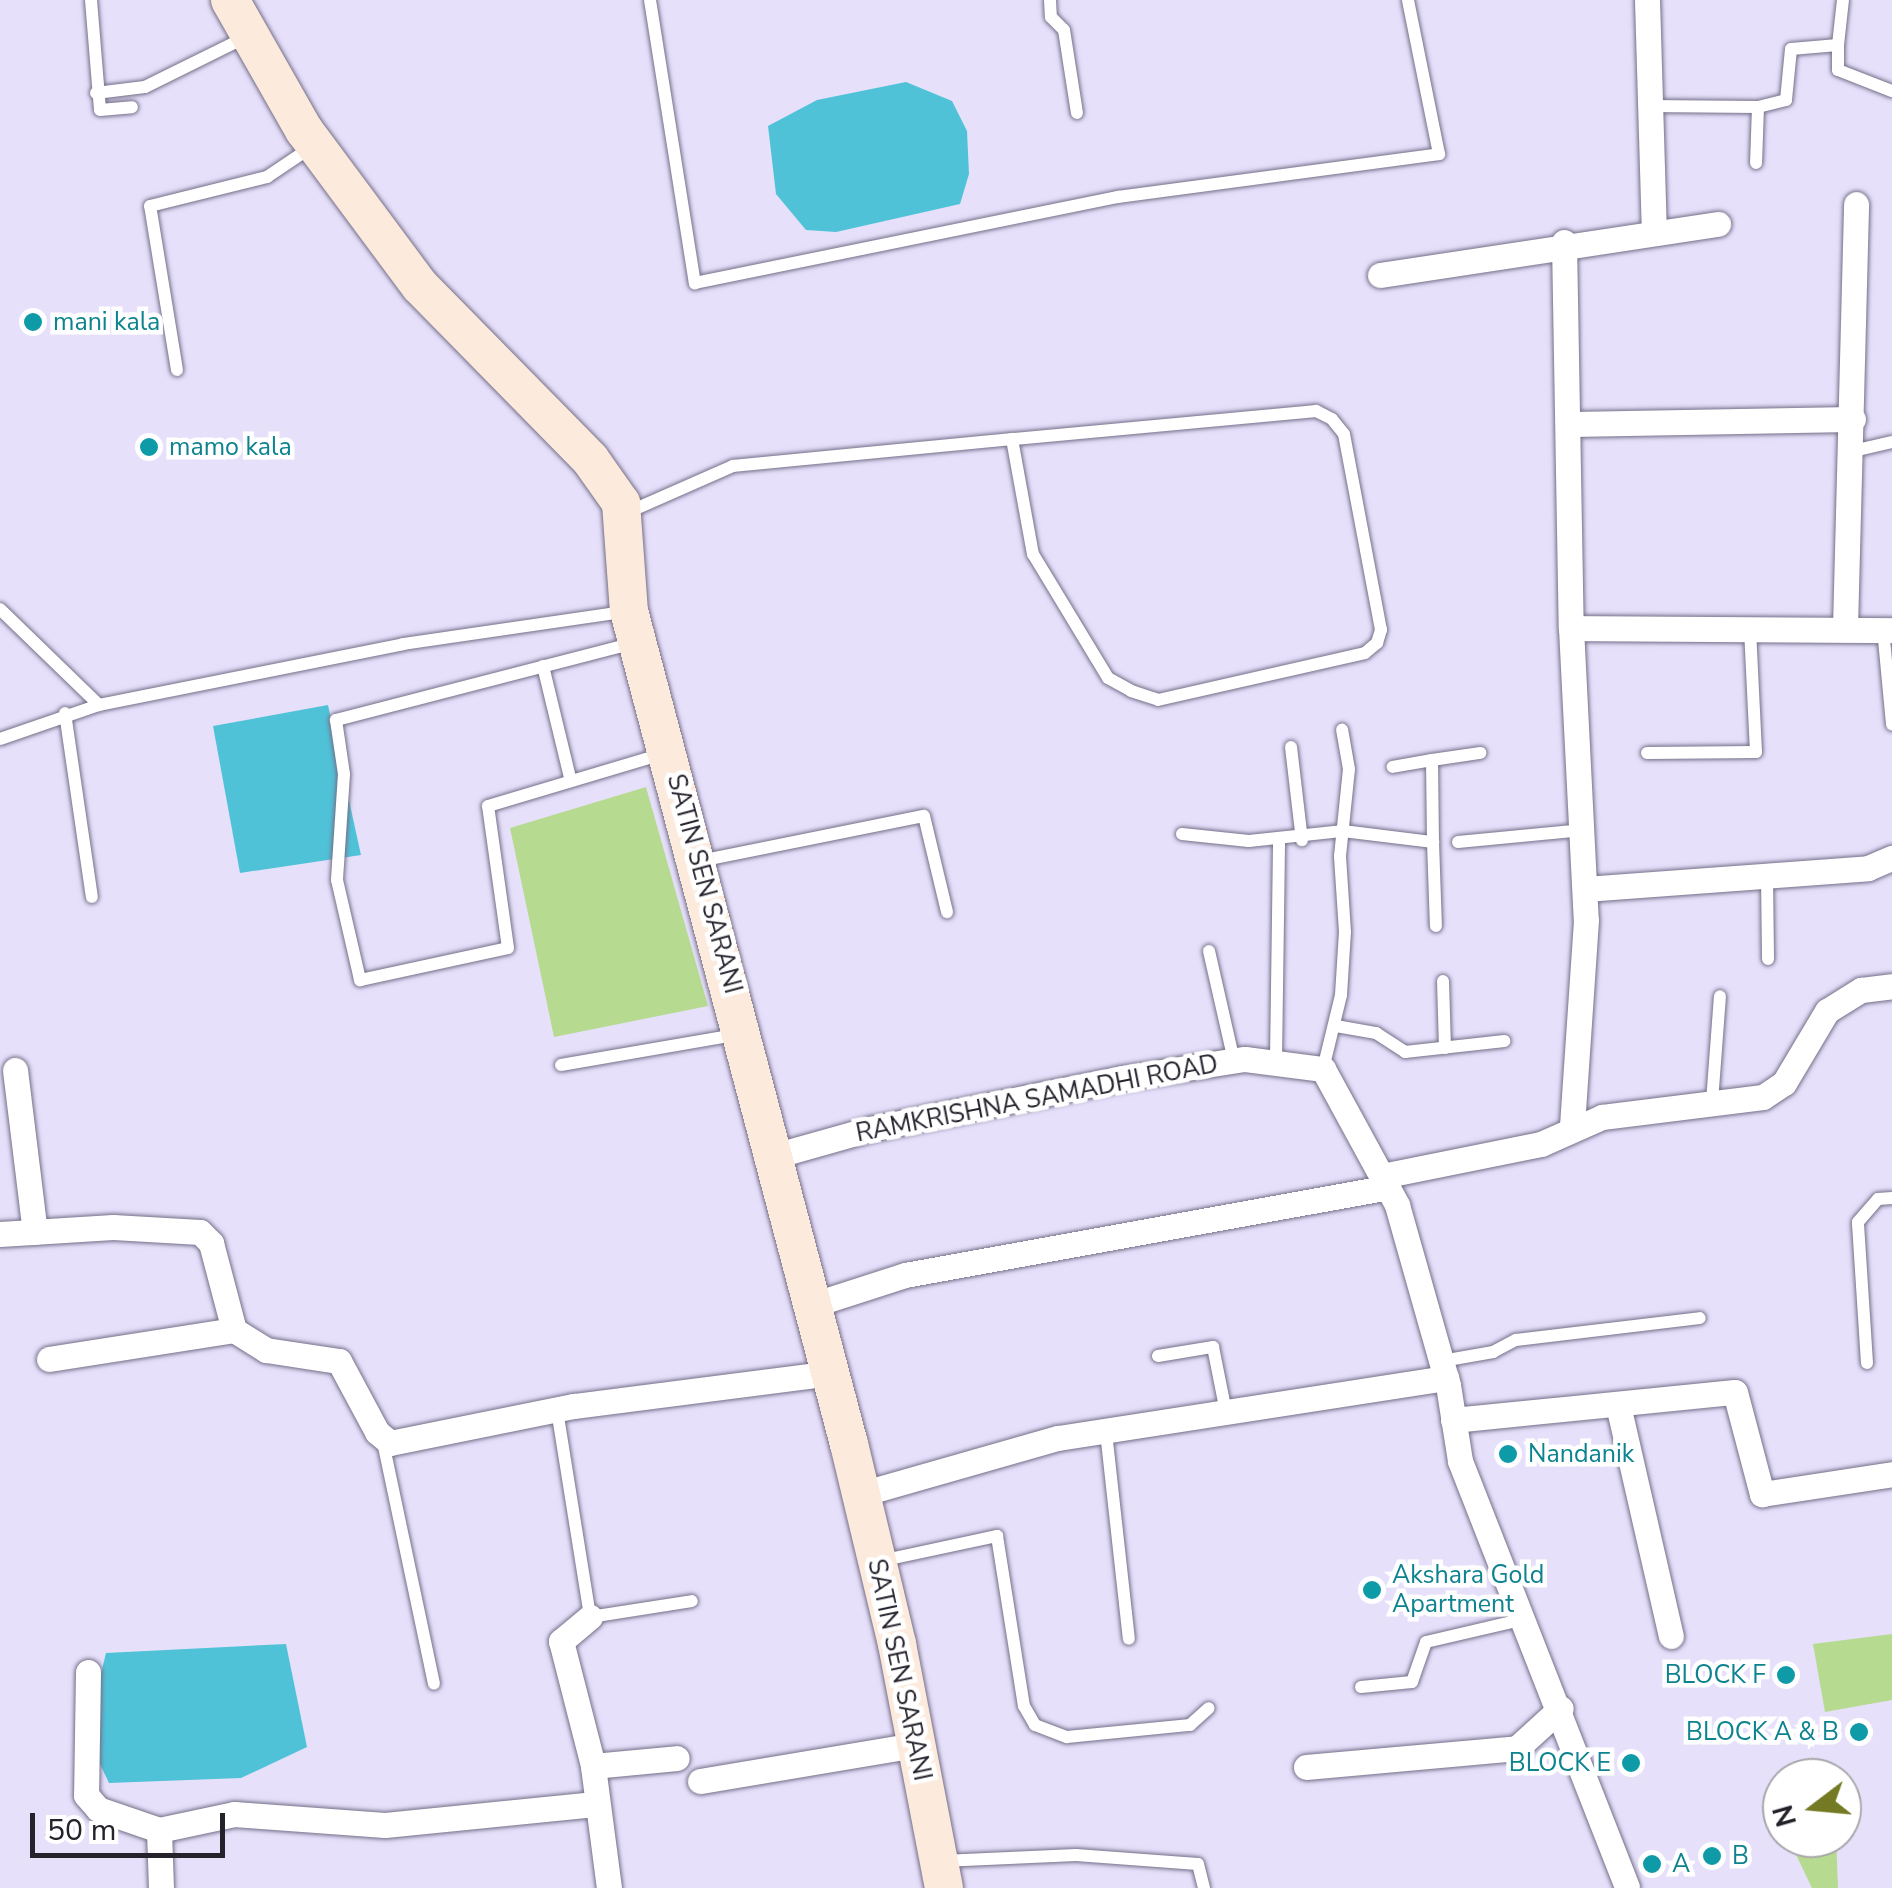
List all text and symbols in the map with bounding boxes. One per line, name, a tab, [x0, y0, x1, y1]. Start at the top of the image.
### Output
place label: mani kala	[53, 307, 160, 337]
marker: mani kala	[22, 311, 44, 333]
place label: mamo kala	[169, 432, 292, 462]
marker: mamo kala	[138, 436, 160, 458]
street label: SATIN SEN SARANI	[660, 771, 748, 997]
street label: RAMKRISHNA SAMADHI ROAD	[853, 1049, 1221, 1149]
place label: Nandanik	[1528, 1439, 1634, 1469]
marker: Nandanik	[1497, 1443, 1519, 1465]
street label: SATIN SEN SARANI	[861, 1556, 937, 1784]
place label: Akshara Gold Apartment	[1392, 1561, 1544, 1620]
marker: Akshara Gold Apartment	[1361, 1579, 1383, 1601]
place label: BLOCK F	[1665, 1660, 1766, 1690]
marker: BLOCK F	[1775, 1664, 1797, 1686]
place label: BLOCK A & B	[1686, 1717, 1839, 1747]
marker: BLOCK A & B	[1848, 1721, 1870, 1743]
place label: BLOCK E	[1509, 1748, 1611, 1778]
marker: BLOCK E	[1620, 1752, 1642, 1774]
north arrow	[1762, 1758, 1862, 1858]
scale bar	[35, 1793, 230, 1855]
text: N	[1764, 1800, 1806, 1831]
text: 50 m	[47, 1810, 116, 1851]
place label: B	[1732, 1841, 1749, 1871]
marker: B	[1701, 1845, 1723, 1867]
place label: A	[1672, 1849, 1690, 1879]
marker: A	[1641, 1853, 1663, 1875]

